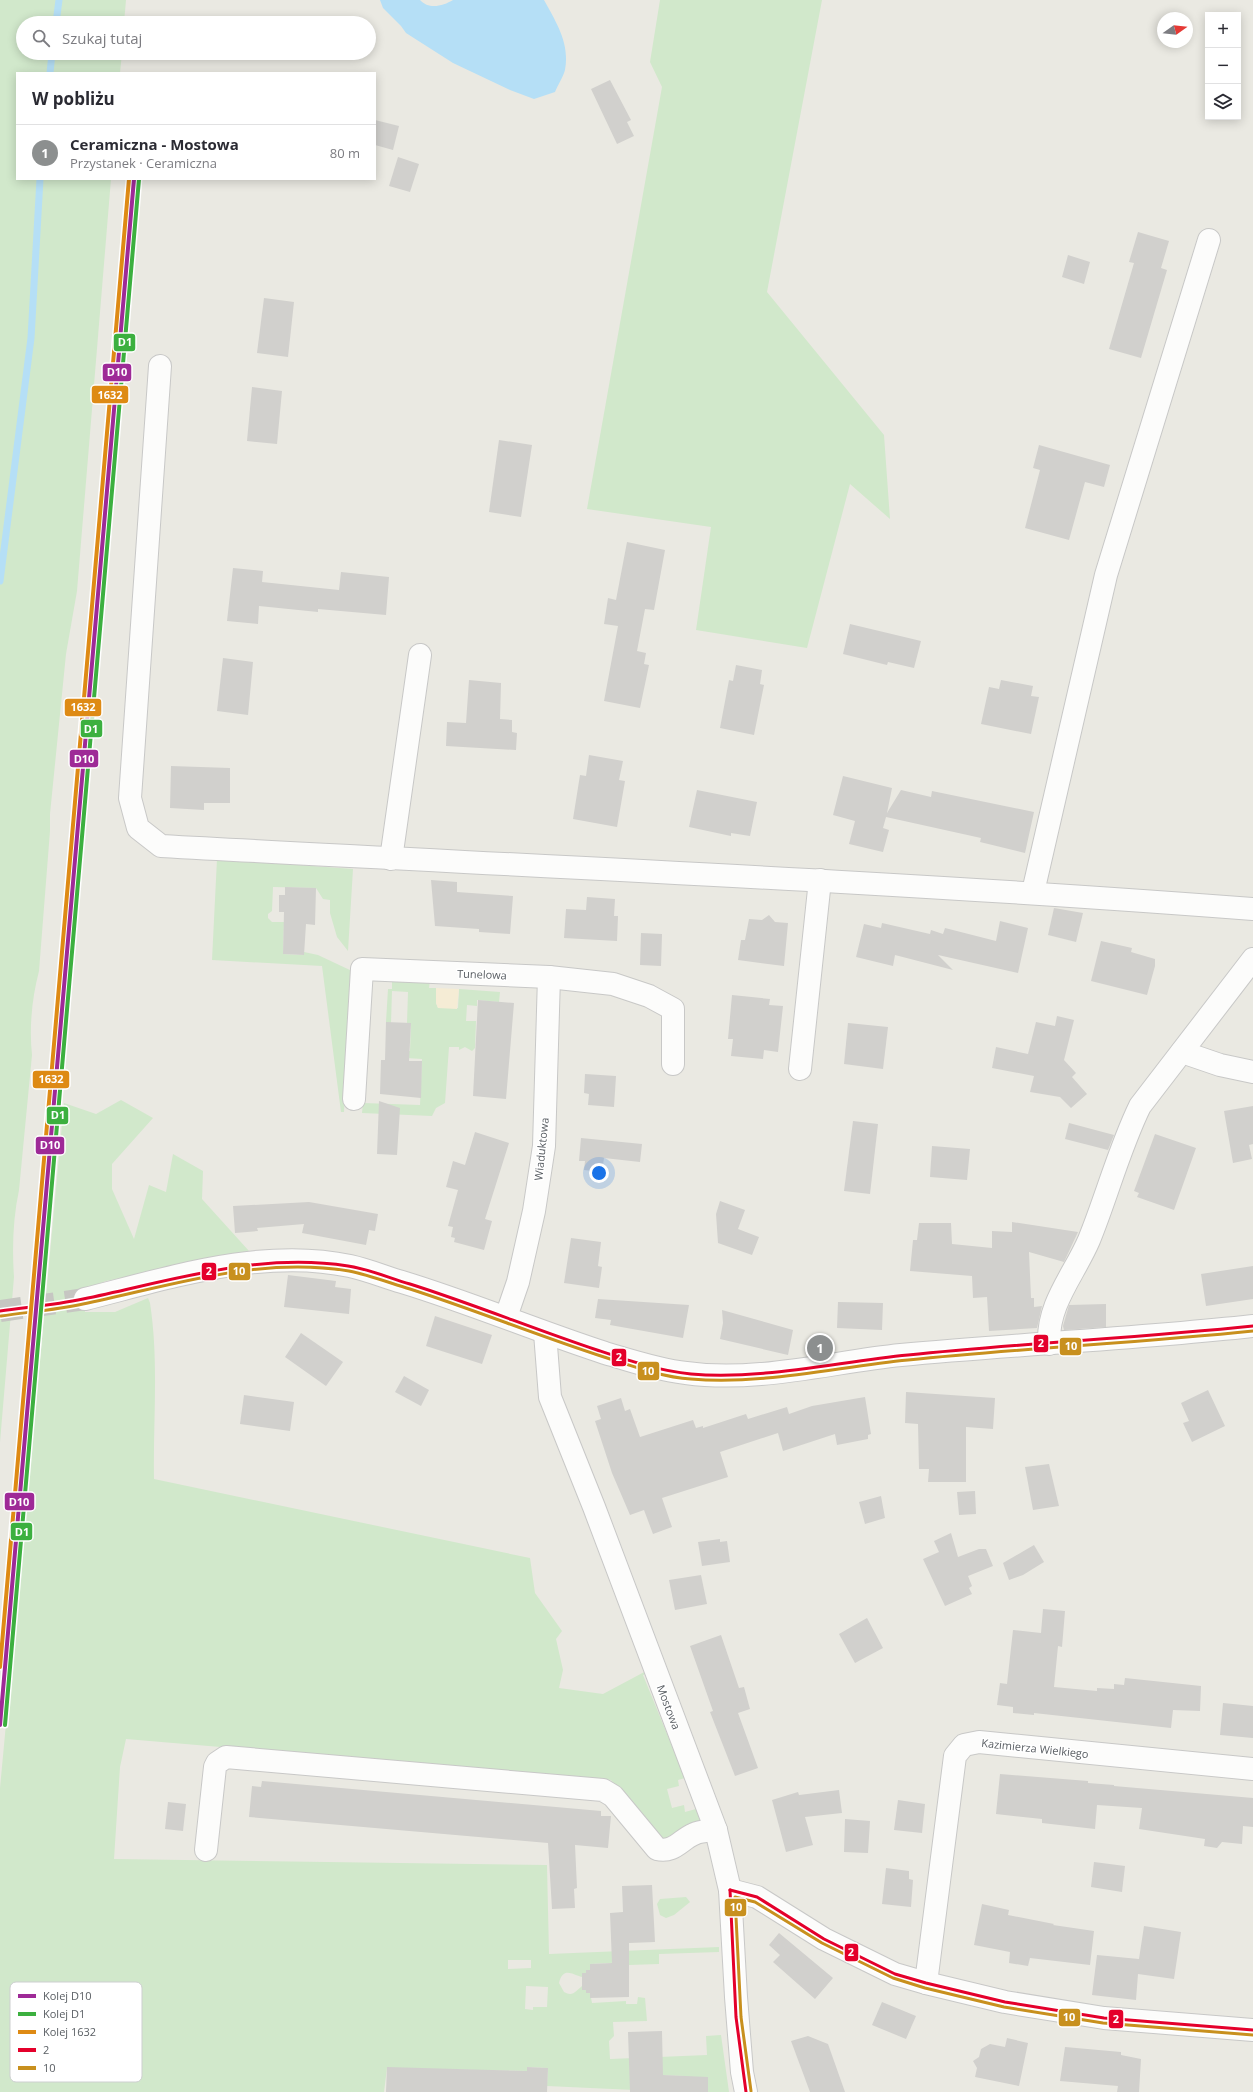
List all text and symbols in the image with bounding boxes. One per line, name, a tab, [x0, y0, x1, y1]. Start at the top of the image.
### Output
north arrow	[1157, 12, 1193, 48]
map controls	[1205, 12, 1241, 120]
button: +	[1205, 12, 1241, 48]
search box	[16, 16, 376, 60]
icon: search	[30, 27, 52, 49]
text: Szukaj tutaj	[62, 28, 142, 48]
button: −	[1205, 48, 1241, 84]
button: layers	[1205, 84, 1241, 120]
text: W pobliżu	[32, 87, 115, 110]
text: Ceramiczna - Mostowa	[70, 134, 239, 154]
text: 1	[41, 144, 49, 162]
text: 80 m	[330, 144, 360, 162]
text: Przystanek · Ceramiczna	[70, 154, 217, 172]
line badge: D1	[113, 333, 136, 352]
text: D1	[118, 334, 132, 349]
line badge: D10	[102, 363, 132, 382]
text: D10	[107, 364, 127, 379]
line badge: 1632	[91, 385, 129, 404]
text: 1632	[97, 387, 123, 402]
line badge: 1632	[64, 698, 102, 717]
text: 1632	[70, 699, 96, 714]
line badge: D1	[80, 719, 103, 738]
text: D1	[84, 721, 98, 736]
line badge: D10	[69, 749, 99, 768]
text: D10	[74, 751, 94, 766]
street label: Tunelowa	[457, 966, 507, 982]
line badge: 1632	[32, 1070, 70, 1089]
text: 1632	[38, 1071, 64, 1086]
line badge: D1	[46, 1106, 69, 1125]
text: D1	[51, 1107, 65, 1122]
street label: Wiaduktowa	[530, 1117, 552, 1181]
line badge: D10	[35, 1136, 65, 1155]
text: D10	[40, 1137, 60, 1152]
your location	[589, 1163, 609, 1183]
line badge: 2	[201, 1262, 217, 1281]
line badge: 10	[228, 1262, 251, 1281]
text: 2	[206, 1263, 212, 1278]
text: 10	[233, 1263, 245, 1278]
pin: 1	[807, 1333, 833, 1363]
line badge: 2	[1033, 1334, 1049, 1353]
text: 2	[1038, 1335, 1044, 1350]
line badge: 10	[1059, 1337, 1082, 1356]
text: 10	[1065, 1338, 1077, 1353]
line badge: 2	[611, 1348, 627, 1367]
text: 2	[616, 1349, 622, 1364]
line badge: 10	[637, 1361, 660, 1381]
text: 10	[642, 1363, 654, 1378]
line badge: D10	[4, 1492, 35, 1511]
text: D10	[9, 1494, 29, 1509]
line badge: D1	[10, 1522, 33, 1541]
text: D1	[15, 1524, 29, 1539]
street label: Mostowa	[654, 1682, 684, 1732]
street label: Kazimierza Wielkiego	[981, 1735, 1090, 1761]
line badge: 10	[724, 1898, 747, 1917]
text: 10	[730, 1899, 742, 1914]
line badge: 2	[844, 1943, 859, 1962]
text: 2	[848, 1944, 854, 1959]
legend	[10, 1982, 142, 2082]
text: Kolej D10	[43, 1988, 92, 2003]
text: Kolej D1	[43, 2006, 85, 2021]
line badge: 10	[1058, 2008, 1081, 2027]
text: 10	[1063, 2009, 1075, 2024]
line badge: 2	[1108, 2009, 1124, 2029]
text: 2	[1113, 2011, 1119, 2026]
text: Kolej 1632	[43, 2024, 96, 2039]
text: 2	[43, 2042, 49, 2057]
text: 10	[43, 2060, 56, 2075]

